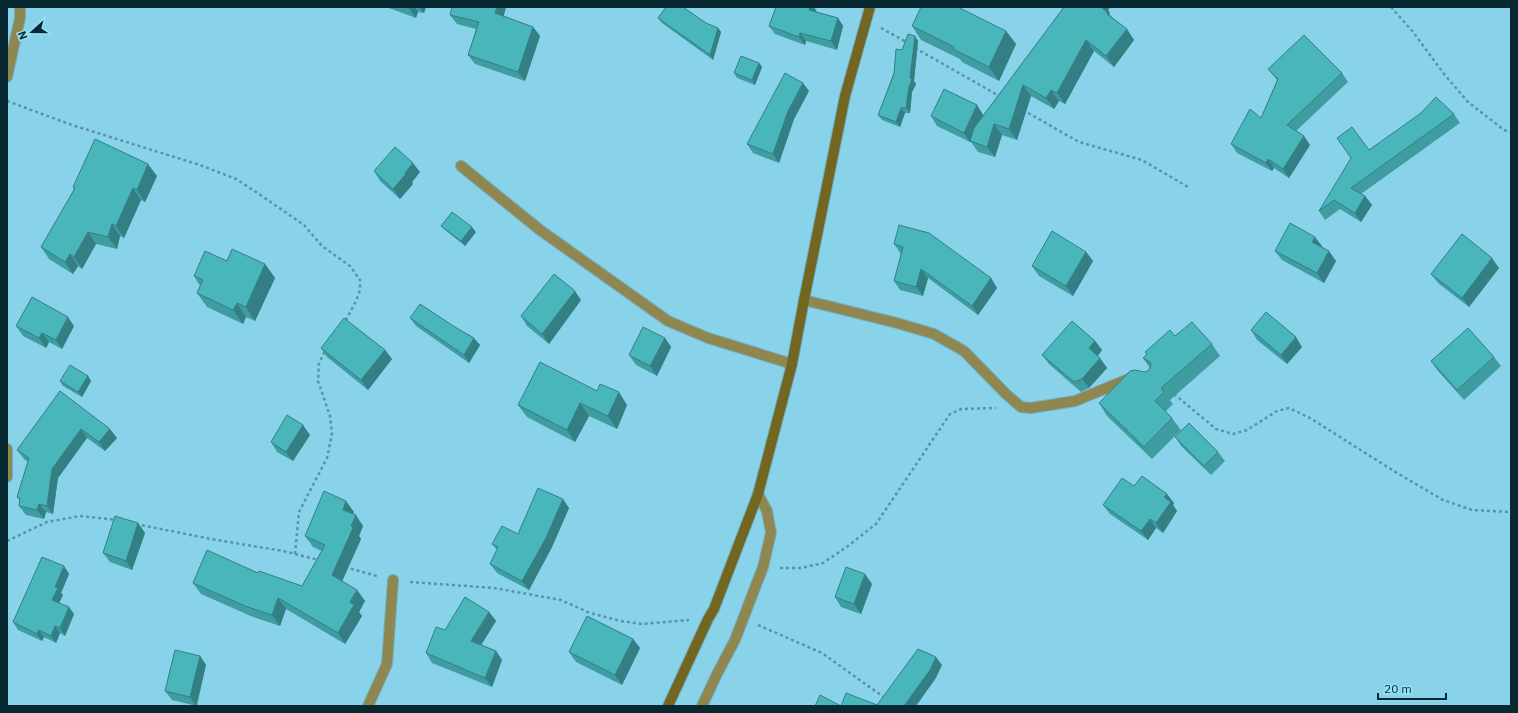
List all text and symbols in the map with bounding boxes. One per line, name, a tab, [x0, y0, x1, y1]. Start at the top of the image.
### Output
north arrow	[12, 12, 52, 52]
text: N	[15, 29, 31, 42]
scale bar	[1378, 675, 1446, 701]
text: 20 m	[1384, 681, 1412, 696]

